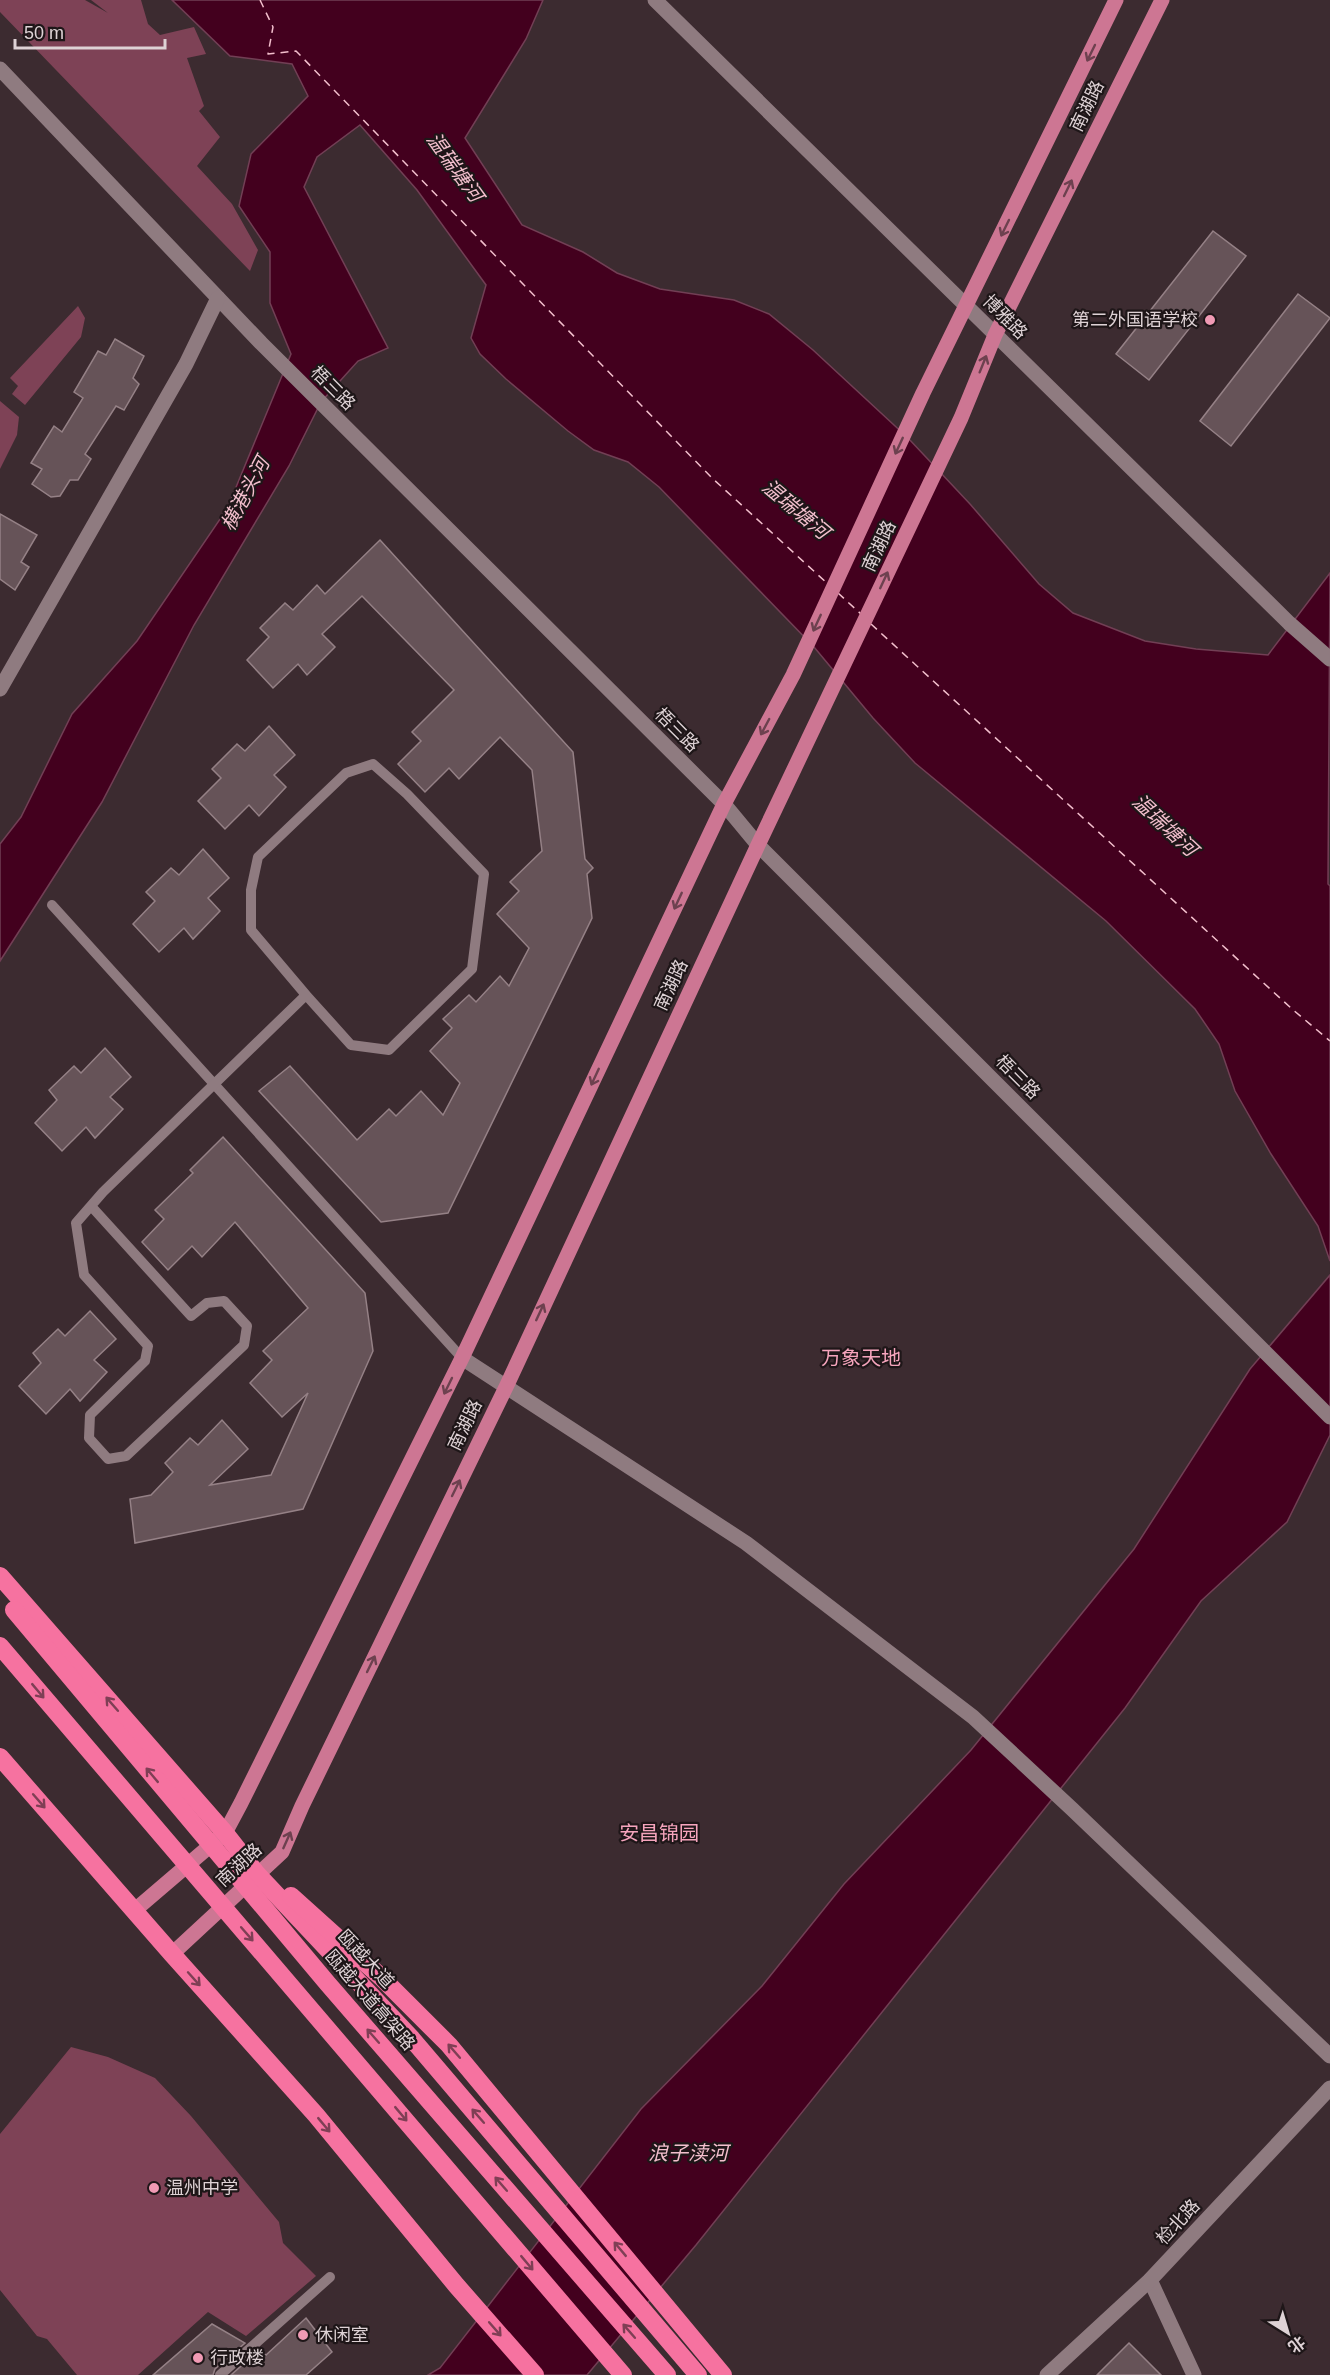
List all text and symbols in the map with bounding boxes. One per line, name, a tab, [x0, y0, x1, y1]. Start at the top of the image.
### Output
scale bar	[15, 12, 165, 50]
text: 50 m	[24, 23, 64, 43]
one-way arrow	[1084, 43, 1096, 61]
street label: 南湖路	[1066, 77, 1108, 135]
water label: 温瑞塘河	[423, 128, 490, 209]
one-way arrow	[1062, 180, 1074, 197]
one-way arrow	[999, 218, 1011, 236]
street label: 博雅路	[979, 291, 1031, 343]
place label: 第二外国语学校	[1072, 310, 1198, 330]
marker: 第二外国语学校	[1203, 313, 1217, 327]
one-way arrow	[978, 355, 989, 373]
street label: 梧三路	[307, 362, 359, 414]
one-way arrow	[892, 437, 904, 455]
water label: 横港头河	[217, 450, 275, 534]
water label: 温瑞塘河	[758, 475, 837, 546]
street label: 南湖路	[859, 517, 899, 575]
one-way arrow	[879, 571, 891, 589]
one-way arrow	[811, 614, 822, 632]
street label: 梧三路	[651, 704, 703, 756]
one-way arrow	[759, 718, 771, 735]
water label: 温瑞塘河	[1128, 790, 1205, 863]
one-way arrow	[672, 892, 684, 910]
street label: 南湖路	[651, 956, 691, 1014]
street label: 梧三路	[992, 1051, 1044, 1103]
one-way arrow	[588, 1068, 600, 1086]
one-way arrow	[535, 1304, 547, 1322]
district label: 万象天地	[821, 1347, 901, 1369]
one-way arrow	[442, 1377, 453, 1395]
street label: 南湖路	[444, 1396, 486, 1454]
one-way arrow	[451, 1480, 463, 1498]
one-way arrow	[366, 1655, 377, 1673]
one-way arrow	[31, 1682, 44, 1698]
one-way arrow	[105, 1696, 118, 1712]
one-way arrow	[145, 1768, 159, 1783]
one-way arrow	[32, 1793, 46, 1808]
district label: 安昌锦园	[619, 1822, 699, 1844]
one-way arrow	[282, 1831, 293, 1849]
street label: 南湖路	[212, 1839, 266, 1891]
one-way arrow	[240, 1926, 254, 1941]
street label: 瓯越大道	[334, 1926, 398, 1992]
street label: 瓯越大道高架路	[321, 1946, 419, 2054]
one-way arrow	[187, 1972, 201, 1987]
one-way arrow	[366, 2029, 380, 2044]
one-way arrow	[447, 2044, 461, 2059]
one-way arrow	[394, 2106, 408, 2121]
one-way arrow	[471, 2109, 485, 2124]
one-way arrow	[318, 2117, 331, 2133]
water label: 浪子渎河	[648, 2142, 732, 2164]
one-way arrow	[494, 2177, 508, 2192]
place label: 温州中学	[166, 2178, 238, 2198]
marker: 温州中学	[147, 2181, 161, 2195]
street label: 检北路	[1152, 2195, 1204, 2249]
one-way arrow	[613, 2241, 626, 2257]
one-way arrow	[520, 2255, 534, 2270]
north arrow	[1258, 2303, 1318, 2363]
one-way arrow	[488, 2321, 502, 2336]
one-way arrow	[622, 2323, 635, 2339]
place label: 休闲室	[315, 2325, 369, 2345]
marker: 休闲室	[296, 2328, 310, 2342]
text: 北	[1285, 2333, 1308, 2356]
place label: 行政楼	[210, 2348, 264, 2368]
marker: 行政楼	[191, 2351, 205, 2365]

